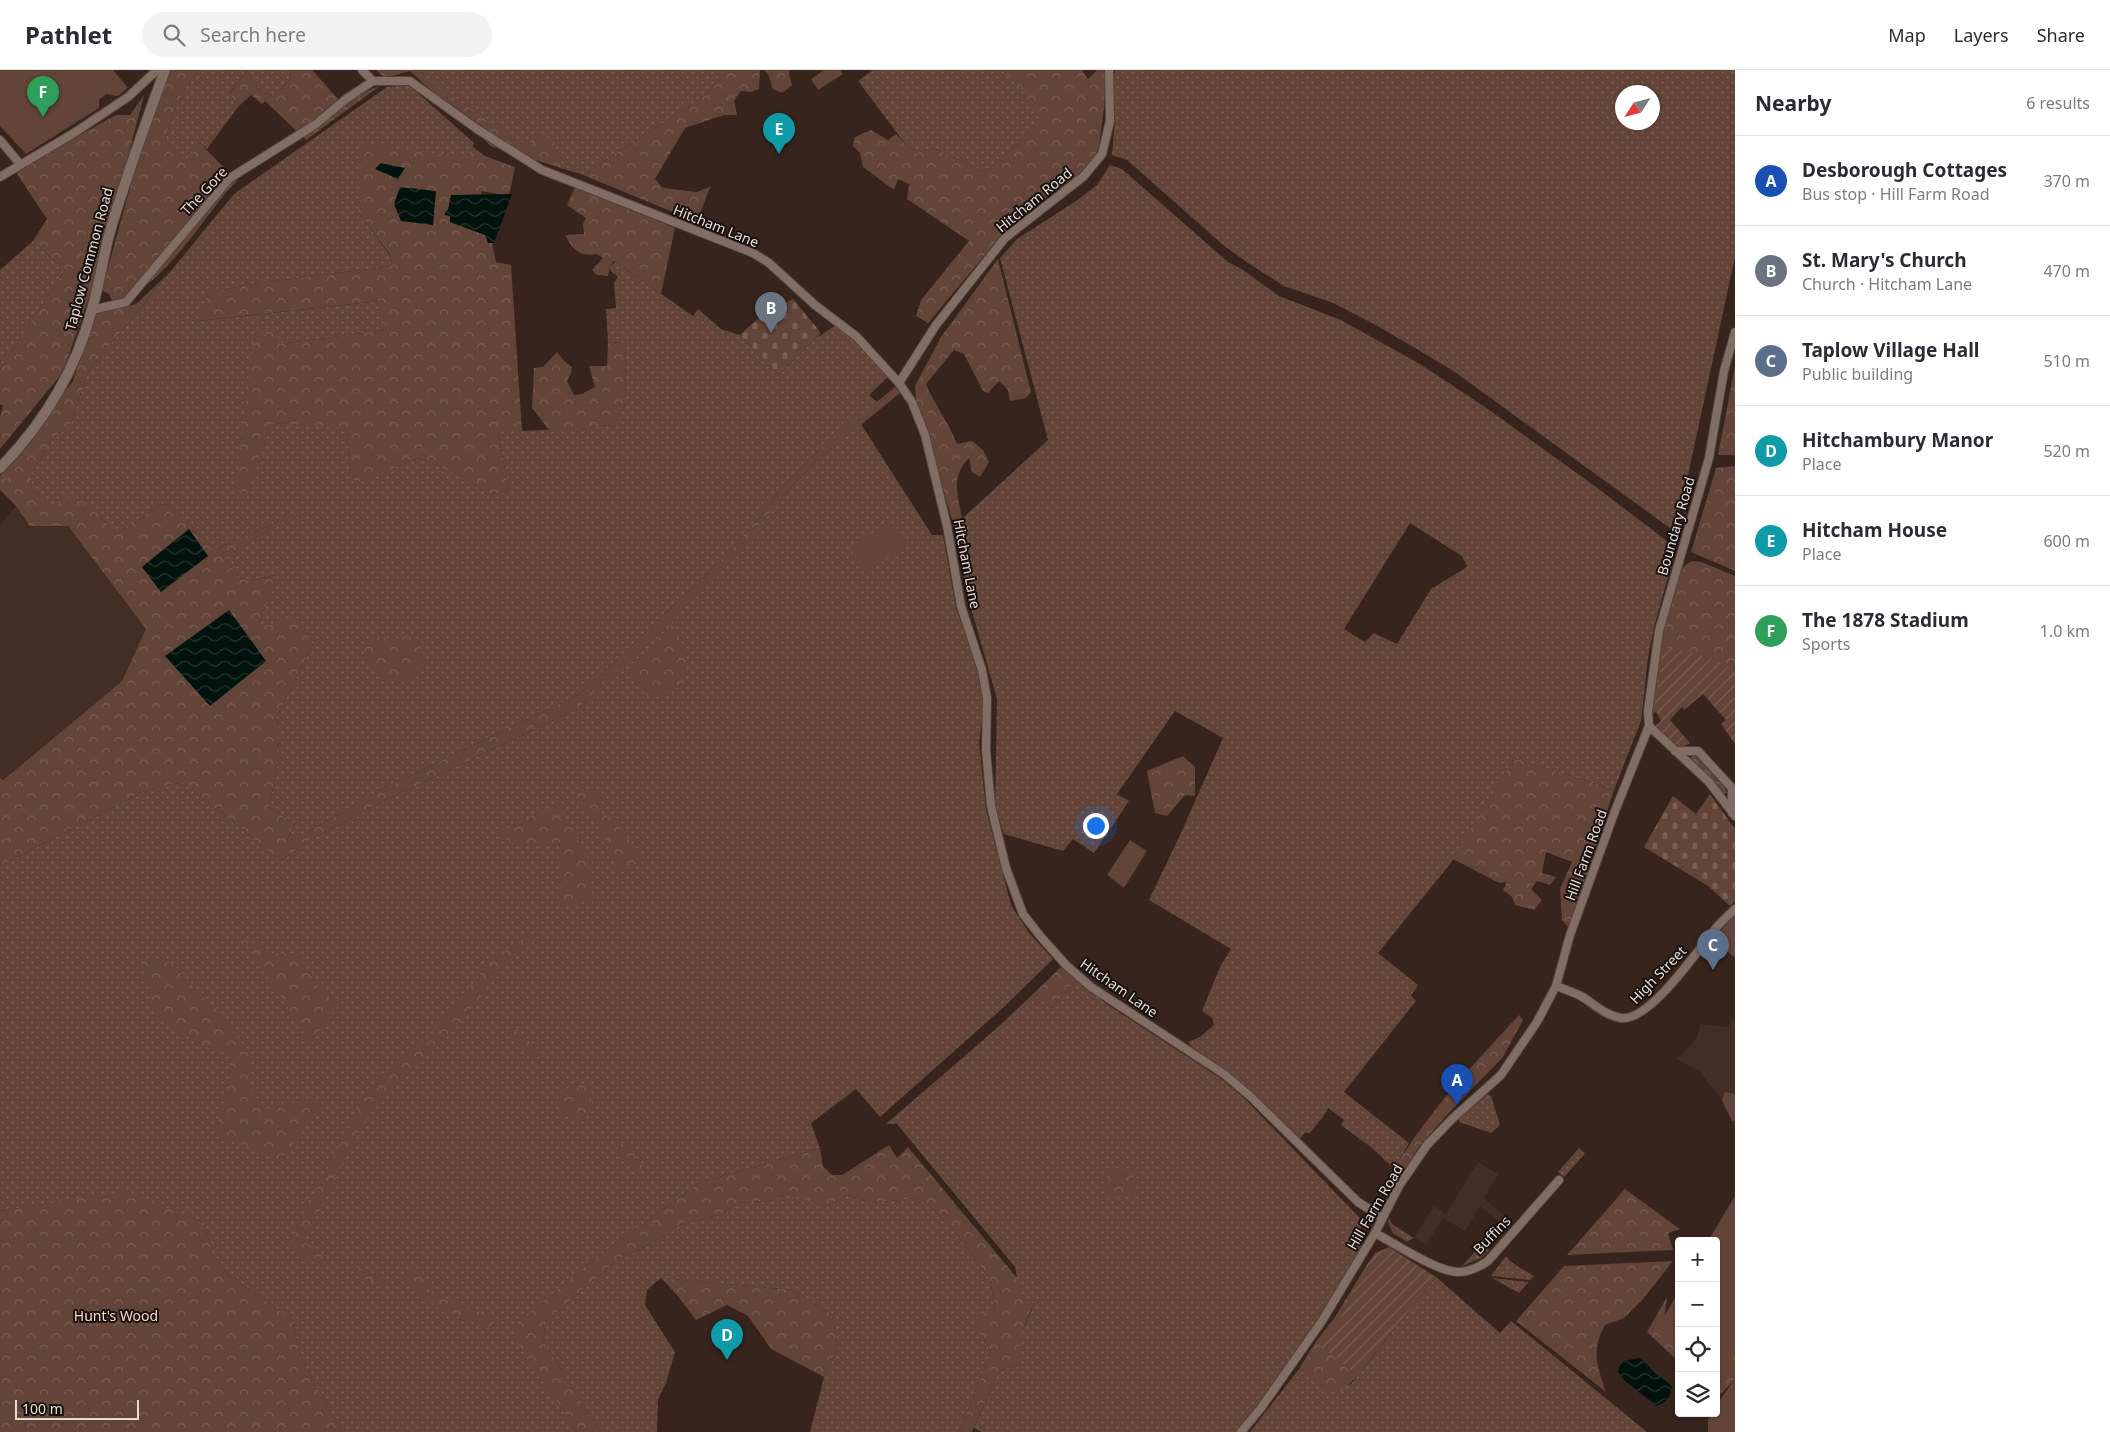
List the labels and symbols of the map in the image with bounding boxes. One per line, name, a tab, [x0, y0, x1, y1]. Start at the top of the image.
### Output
pin: F	[27, 76, 59, 117]
north arrow	[1615, 85, 1660, 130]
pin: E	[763, 113, 795, 154]
street label: The Gore	[176, 162, 231, 219]
street label: Hitcham Road	[992, 163, 1076, 236]
street label: Taplow Common Road	[60, 185, 117, 333]
street label: Hitcham Lane	[671, 200, 762, 251]
pin: B	[755, 292, 787, 333]
street label: Boundary Road	[1652, 474, 1699, 577]
street label: Hitcham Lane	[950, 518, 985, 610]
street label: Hill Farm Road	[1560, 806, 1611, 903]
your location	[1083, 813, 1109, 839]
pin: C	[1697, 929, 1729, 970]
street label: High Street	[1625, 941, 1690, 1008]
street label: Hitcham Lane	[1077, 954, 1162, 1021]
pin: A	[1441, 1064, 1473, 1105]
street label: Hill Farm Road	[1342, 1160, 1407, 1253]
street label: Buffins	[1469, 1211, 1515, 1258]
park label: Hunt's Wood	[74, 1306, 158, 1325]
pin: D	[711, 1319, 743, 1360]
scale bar	[15, 1397, 139, 1420]

